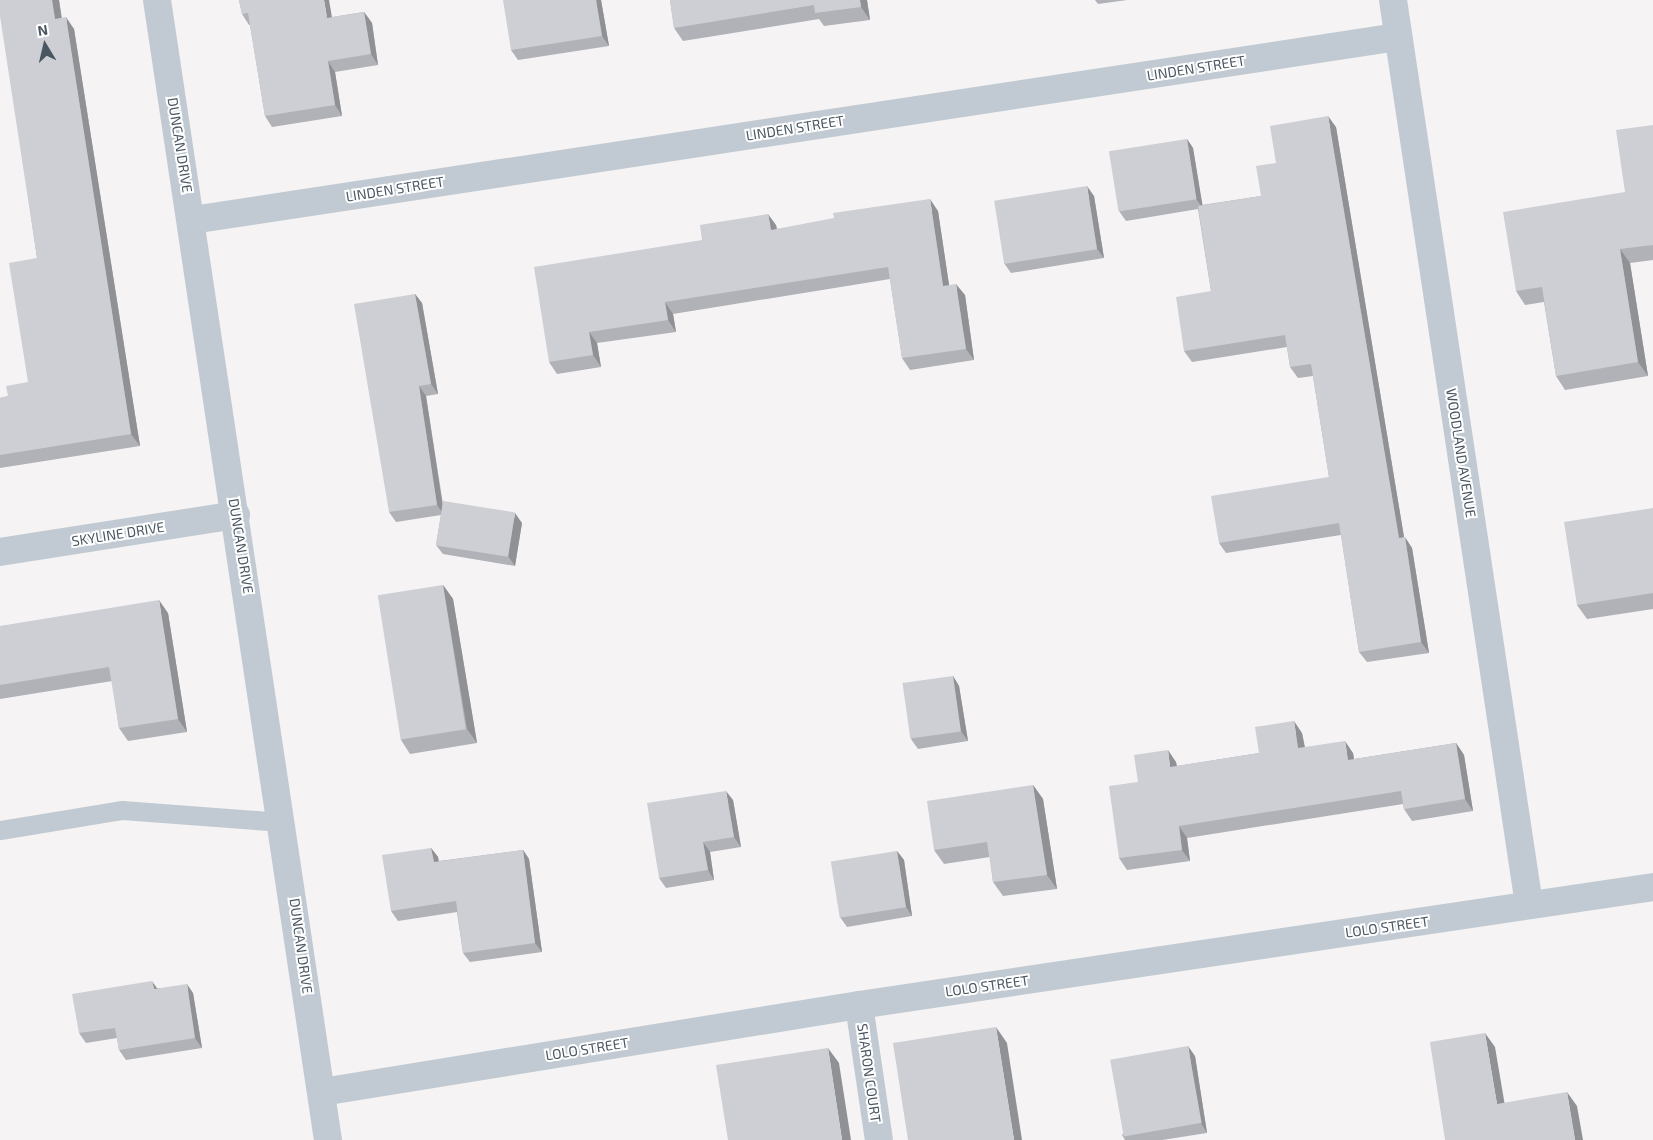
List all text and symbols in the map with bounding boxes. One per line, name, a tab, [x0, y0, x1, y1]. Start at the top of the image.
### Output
north arrow	[20, 20, 70, 70]
text: N	[36, 21, 49, 39]
street label: LINDEN STREET	[1146, 52, 1246, 84]
street label: DUNCAN DRIVE	[164, 96, 196, 194]
street label: LINDEN STREET	[745, 112, 845, 144]
street label: LINDEN STREET	[345, 173, 445, 205]
street label: WOODLAND AVENUE	[1442, 387, 1480, 519]
street label: DUNCAN DRIVE	[225, 497, 257, 595]
street label: SKYLINE DRIVE	[70, 518, 166, 550]
street label: DUNCAN DRIVE	[286, 897, 316, 995]
street label: LOLO STREET	[1344, 913, 1430, 941]
street label: LOLO STREET	[944, 972, 1030, 1000]
street label: SHARON COURT	[854, 1022, 884, 1124]
street label: LOLO STREET	[544, 1034, 630, 1064]

